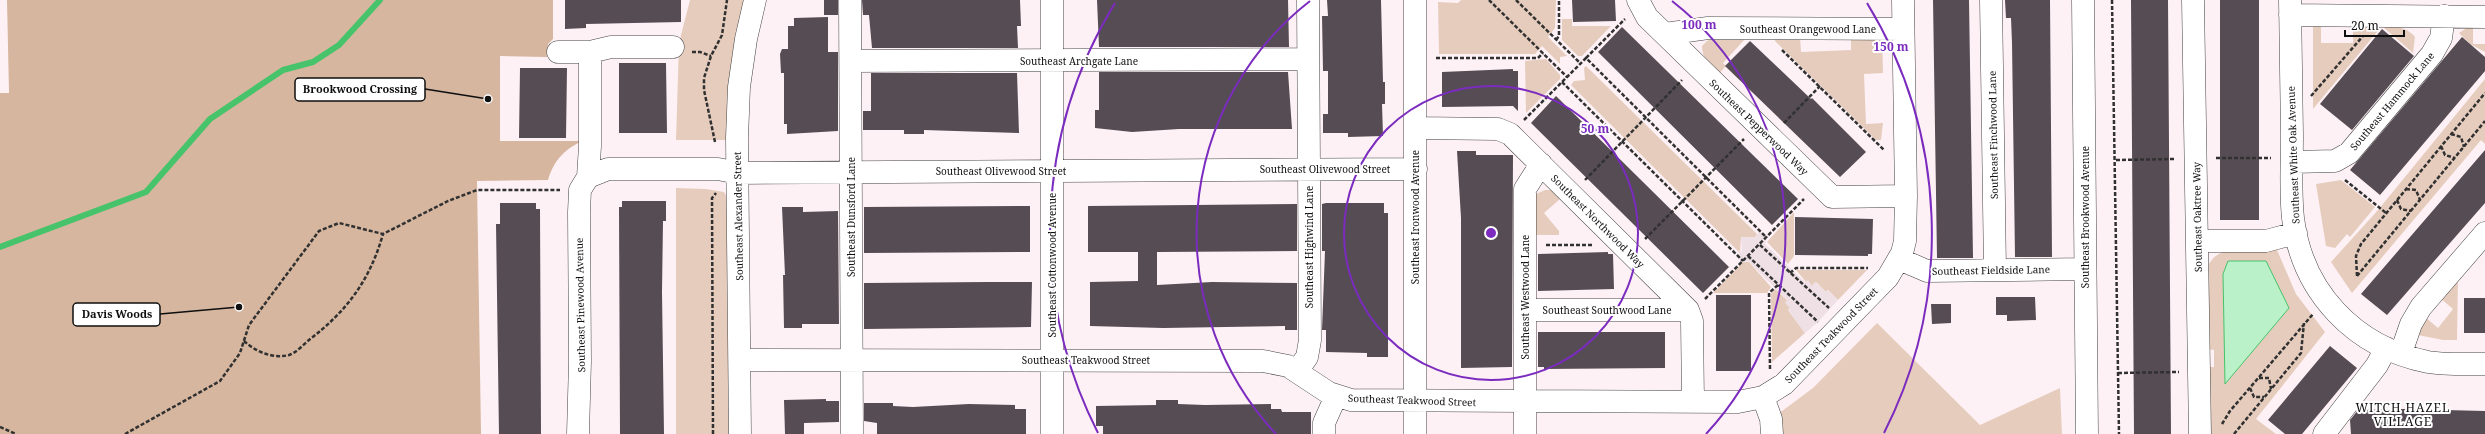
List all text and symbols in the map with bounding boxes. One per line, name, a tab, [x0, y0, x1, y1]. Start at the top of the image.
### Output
scale bar	[2345, 12, 2404, 38]
text: 100 m	[1681, 16, 1717, 33]
text: 20 m	[2351, 17, 2379, 34]
street label: Southeast Orangewood Lane	[1740, 22, 1876, 36]
text: 150 m	[1873, 38, 1909, 55]
street label: Southeast Hammock Lane	[2347, 49, 2437, 153]
street label: Southeast Archgate Lane	[1020, 54, 1138, 68]
street label: Southeast Finchwood Lane	[1985, 71, 2001, 199]
street label: Southeast Pepperwood Way	[1706, 76, 1812, 178]
callout: Brookwood Crossing	[295, 78, 425, 101]
text: Brookwood Crossing	[303, 81, 418, 96]
street label: Southeast White Oak Avenue	[2284, 86, 2302, 224]
text: 50 m	[1581, 120, 1609, 137]
street label: Southeast Brookwood Avenue	[2078, 146, 2092, 288]
street label: Southeast Ironwood Avenue	[1408, 150, 1422, 284]
street label: Southeast Alexander Street	[730, 151, 746, 281]
street label: Southeast Dunsford Lane	[844, 157, 858, 277]
street label: Southeast Oaktree Way	[2189, 161, 2205, 272]
street label: Southeast Olivewood Street	[1260, 162, 1391, 176]
street label: Southeast Olivewood Street	[936, 164, 1067, 178]
street label: Southeast Northwood Way	[1548, 171, 1648, 271]
street label: Southeast Highwind Lane	[1302, 186, 1316, 308]
street label: Southeast Cottonwood Avenue	[1045, 193, 1059, 337]
centre of rings	[1484, 226, 1498, 240]
street label: Southeast Westwood Lane	[1518, 235, 1532, 359]
street label: Southeast Pinewood Avenue	[572, 238, 588, 372]
street label: Southeast Fieldside Lane	[1932, 262, 2050, 278]
street label: Southeast Teakwood Street	[1781, 284, 1881, 386]
callout: Davis Woods	[73, 303, 160, 326]
street label: Southeast Southwood Lane	[1542, 303, 1672, 317]
text: Davis Woods	[82, 306, 152, 321]
street label: Southeast Teakwood Street	[1022, 353, 1151, 367]
street label: Southeast Teakwood Street	[1348, 391, 1477, 409]
district label: WITCH HAZEL VILLAGE	[2355, 399, 2451, 430]

